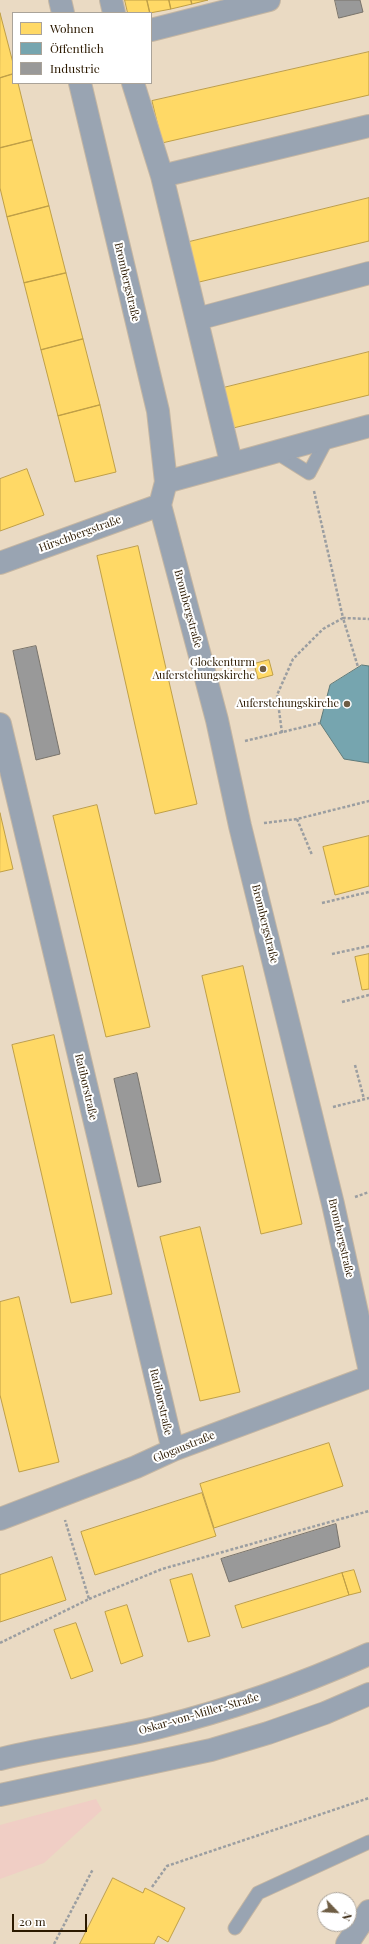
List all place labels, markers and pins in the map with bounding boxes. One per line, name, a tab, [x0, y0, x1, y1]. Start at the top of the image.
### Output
place label: Glockenturm Auferstehungskirche	[152, 656, 255, 682]
marker: Glockenturm Auferstehungskirche	[258, 664, 268, 674]
place label: Auferstehungskirche	[236, 697, 339, 711]
marker: Auferstehungskirche	[342, 699, 352, 709]

